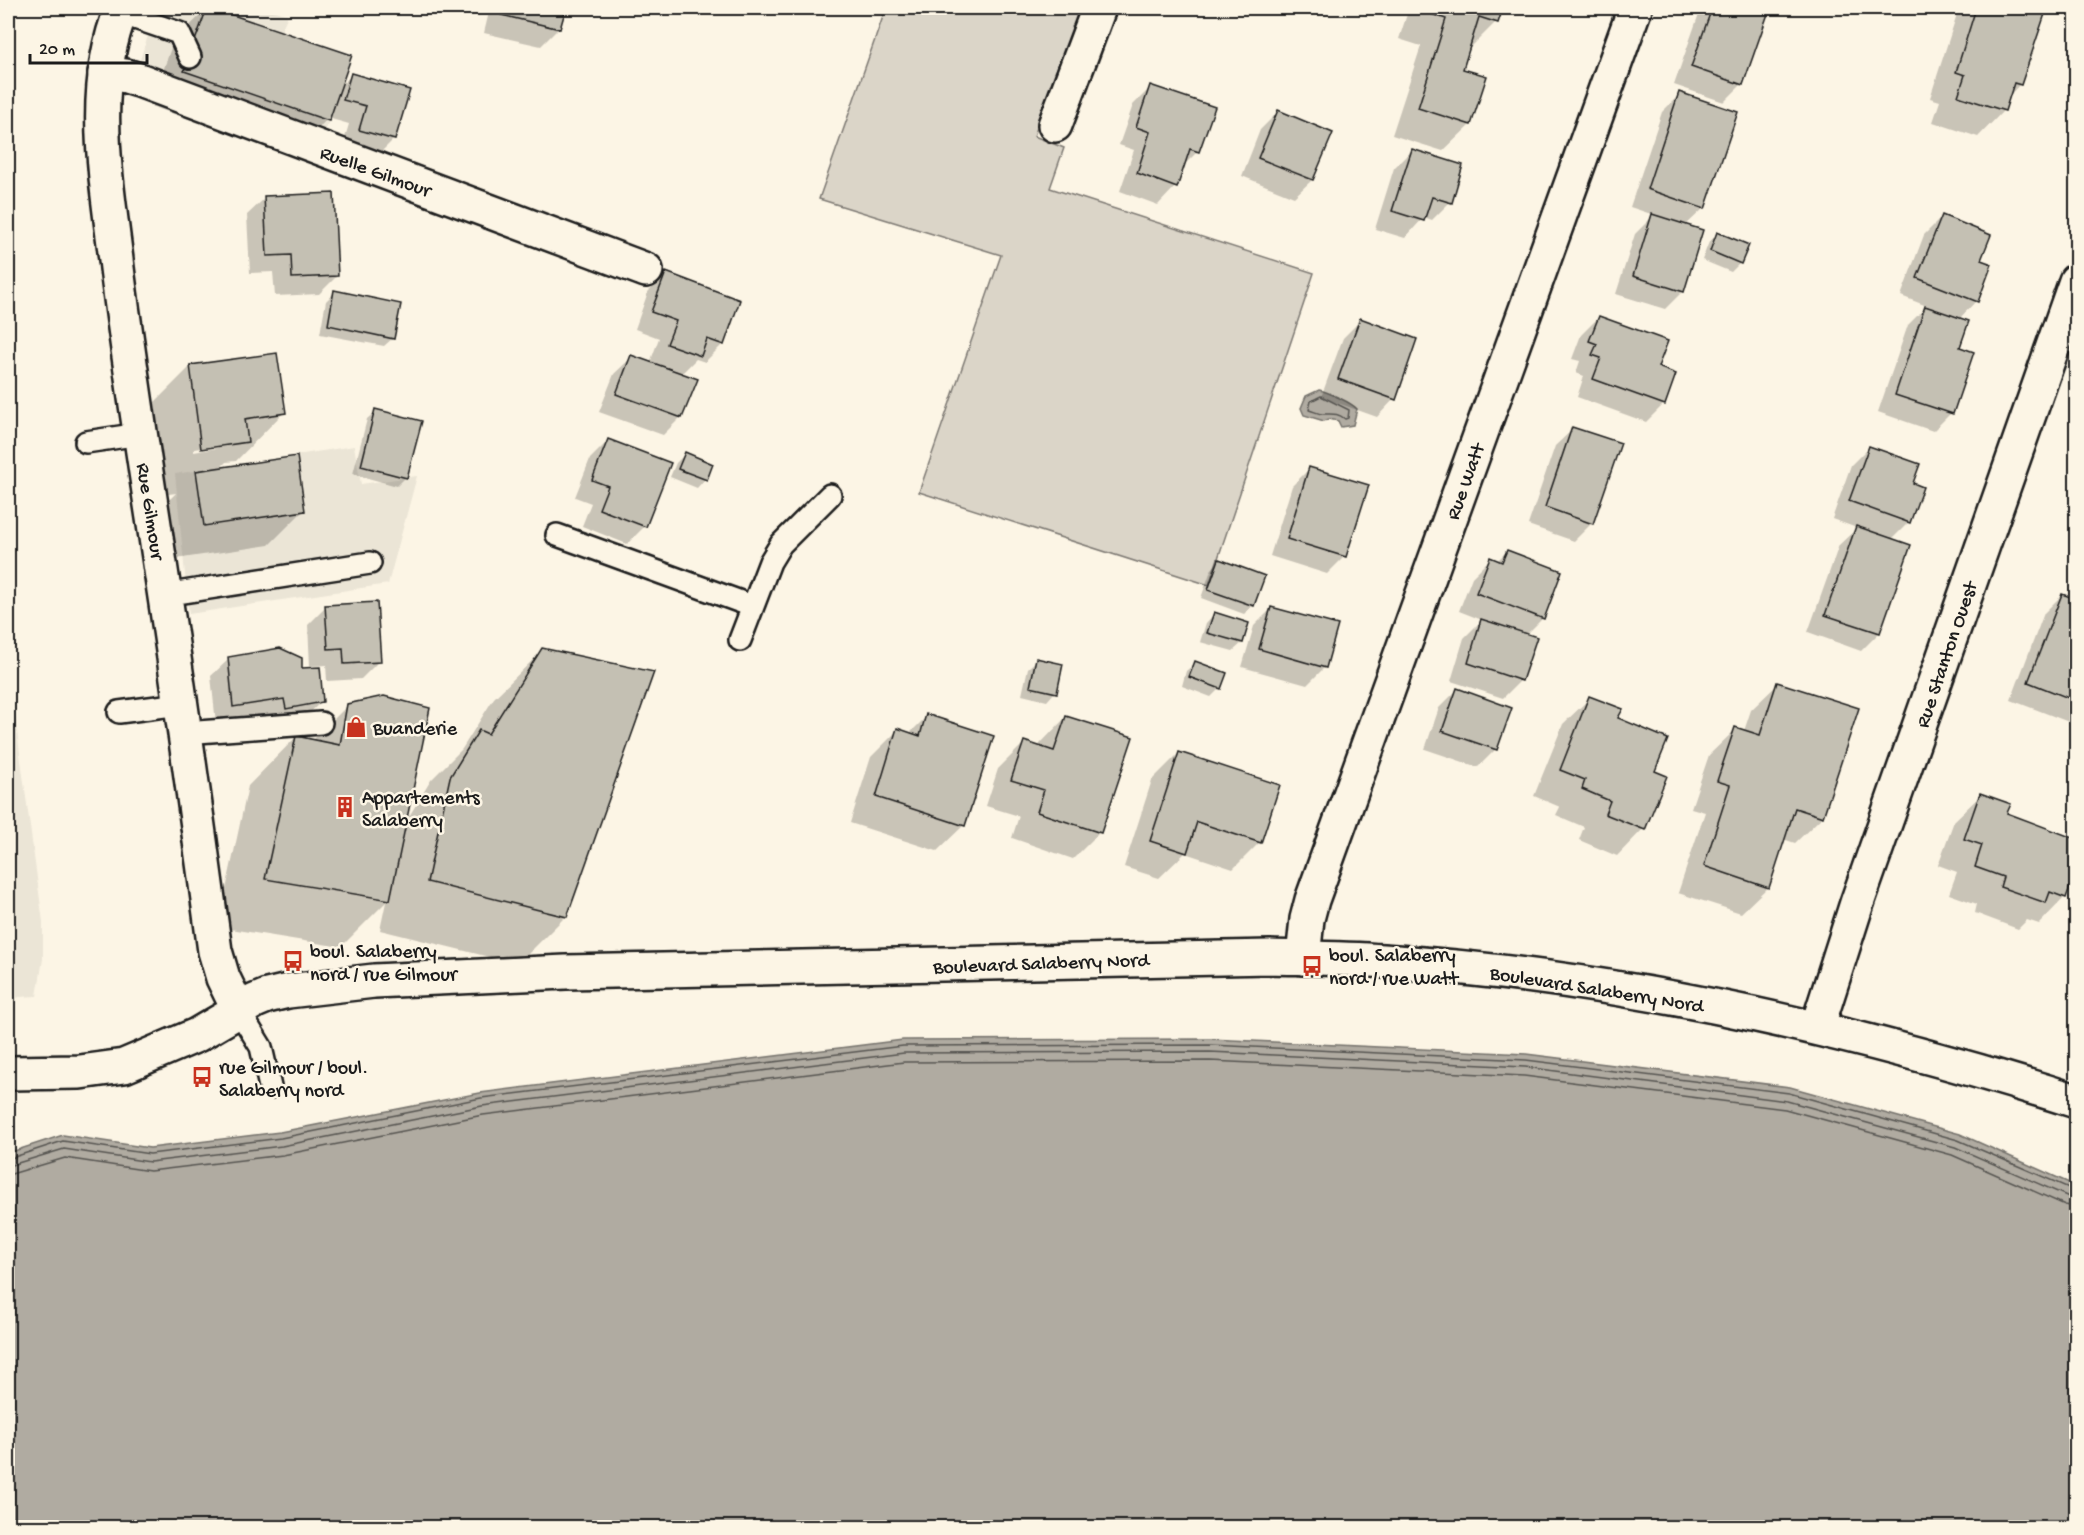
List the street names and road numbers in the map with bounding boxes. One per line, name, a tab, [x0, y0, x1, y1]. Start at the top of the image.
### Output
street label: Ruelle Gilmour	[316, 143, 435, 205]
street label: Rue Watt	[1443, 439, 1492, 523]
street label: Rue Gilmour	[130, 462, 168, 563]
street label: Rue Stanton Ouest	[1913, 577, 1985, 731]
street label: Boulevard Salaberry Nord	[932, 950, 1152, 981]
street label: Boulevard Salaberry Nord	[1487, 963, 1707, 1020]

